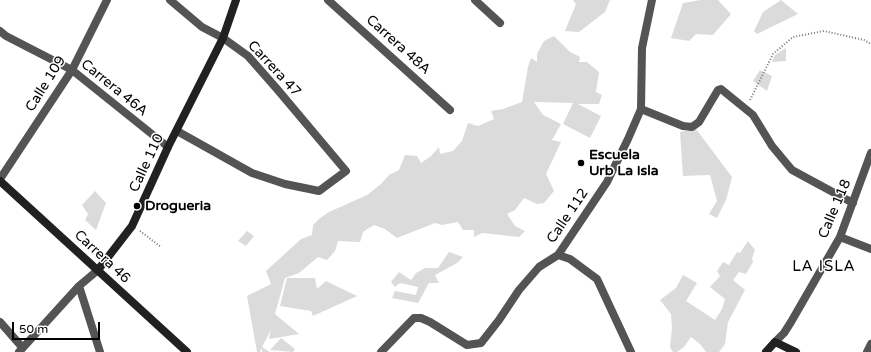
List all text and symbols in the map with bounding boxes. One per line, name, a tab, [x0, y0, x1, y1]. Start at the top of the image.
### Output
street label: Carrera 48A	[362, 12, 434, 78]
street label: Carrera 47	[244, 37, 304, 101]
street label: Calle 109	[22, 53, 70, 115]
street label: Carrera 46A	[77, 56, 151, 120]
street label: Calle 110	[126, 131, 168, 195]
place label: Escuela Urb La Isla	[589, 147, 659, 180]
marker: Escuela Urb La Isla	[576, 158, 586, 168]
street label: Calle 118	[815, 177, 855, 241]
street label: Calle 112	[544, 185, 592, 247]
place label: Drogueria	[145, 198, 211, 214]
marker: Drogueria	[132, 201, 142, 211]
street label: Carrera 46	[70, 227, 134, 287]
district label: LA ISLA	[792, 258, 856, 276]
scale bar	[14, 314, 102, 340]
text: 50 m	[19, 322, 48, 336]

